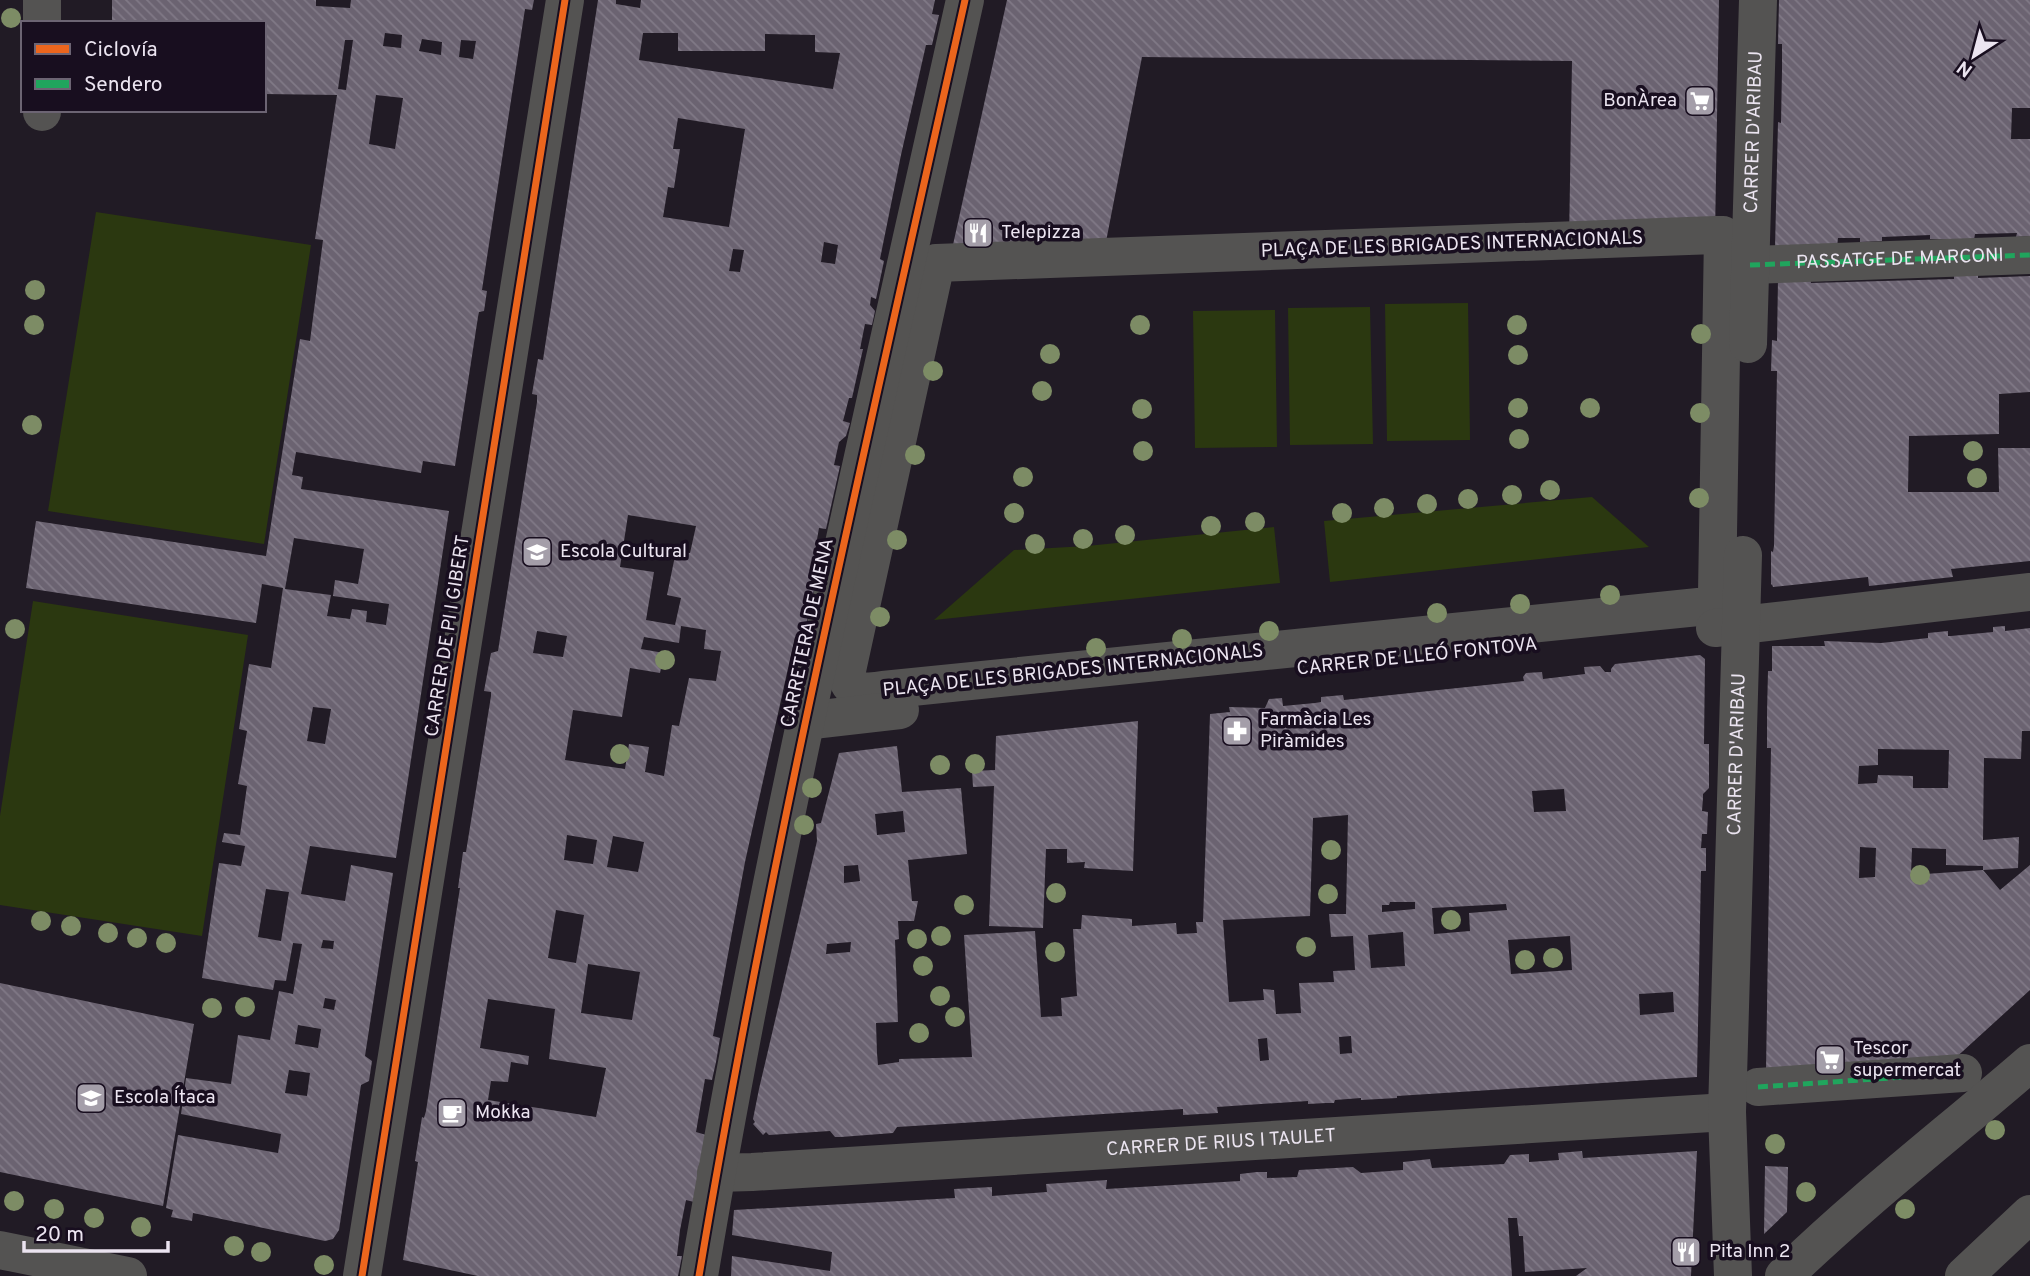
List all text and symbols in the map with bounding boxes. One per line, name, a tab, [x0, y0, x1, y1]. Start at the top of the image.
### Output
legend	[21, 21, 266, 112]
north arrow	[1939, 21, 2009, 91]
text: Ciclovía	[84, 37, 158, 64]
street label: CARRER D'ARIBAU	[1740, 50, 1769, 214]
text: N	[1953, 54, 1978, 82]
text: Sendero	[84, 72, 163, 99]
supermarket icon: BonÀrea	[1683, 84, 1717, 118]
place label: BonÀrea	[1603, 88, 1677, 113]
restaurant icon: Telepizza	[961, 216, 995, 250]
place label: Telepizza	[1001, 221, 1081, 245]
street label: PLAÇA DE LES BRIGADES INTERNACIONALS	[1260, 226, 1644, 264]
street label: PASSATGE DE MARCONI	[1796, 244, 2004, 275]
street label: CARRER DE PI I GIBERT	[420, 533, 476, 739]
school or university icon: Escola Cultural	[520, 535, 554, 569]
street label: CARRETERA DE MENA	[776, 536, 840, 730]
place label: Escola Cultural	[560, 540, 687, 564]
street label: CARRER DE LLEÓ FONTOVA	[1295, 631, 1538, 682]
street label: PLAÇA DE LES BRIGADES INTERNACIONALS	[881, 639, 1265, 703]
street label: CARRER D'ARIBAU	[1723, 673, 1752, 836]
place label: Farmàcia Les Piràmides	[1260, 708, 1371, 754]
pharmacy icon: Farmàcia Les Piràmides	[1220, 714, 1254, 748]
place label: Tescor supermercat	[1853, 1037, 1961, 1083]
supermarket icon: Tescor supermercat	[1813, 1043, 1847, 1077]
school or university icon: Escola Ítaca	[74, 1081, 108, 1115]
place label: Escola Ítaca	[114, 1085, 215, 1110]
cafe icon: Mokka	[435, 1096, 469, 1130]
place label: Mokka	[475, 1101, 531, 1125]
street label: CARRER DE RIUS I TAULET	[1105, 1124, 1337, 1162]
scale bar	[24, 1210, 168, 1254]
text: 20 m	[35, 1222, 84, 1249]
restaurant icon: Pita Inn 2	[1669, 1235, 1703, 1269]
place label: Pita Inn 2	[1709, 1240, 1790, 1264]

